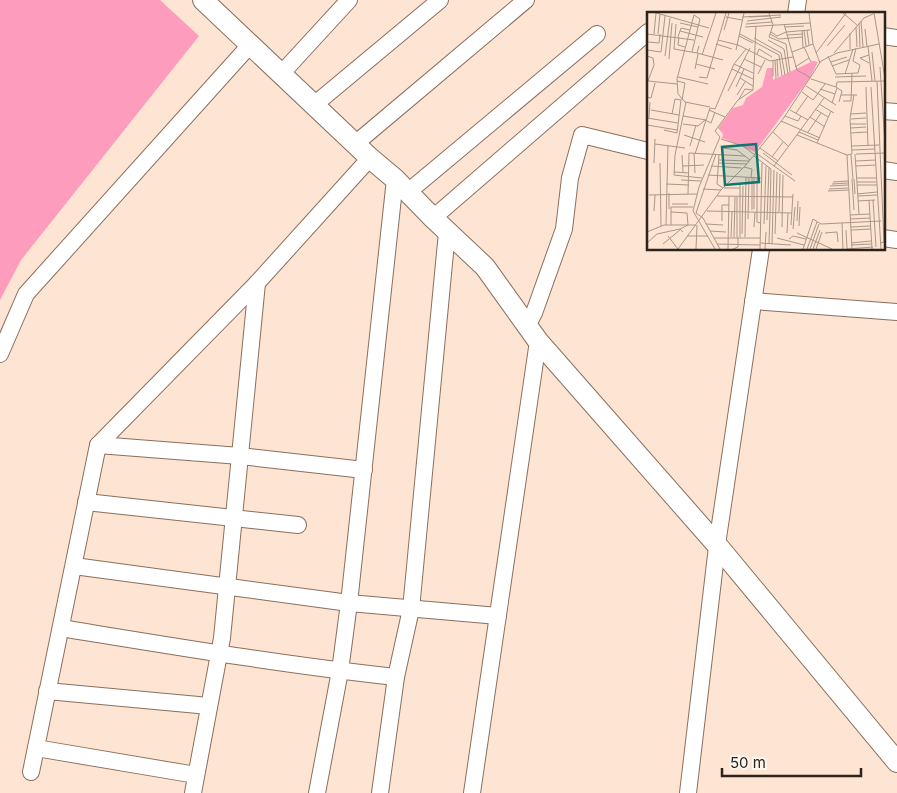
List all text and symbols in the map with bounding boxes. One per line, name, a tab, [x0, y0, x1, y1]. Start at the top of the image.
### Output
inset map	[647, 12, 884, 250]
scale bar	[722, 746, 861, 778]
text: 50 m	[730, 753, 766, 772]

